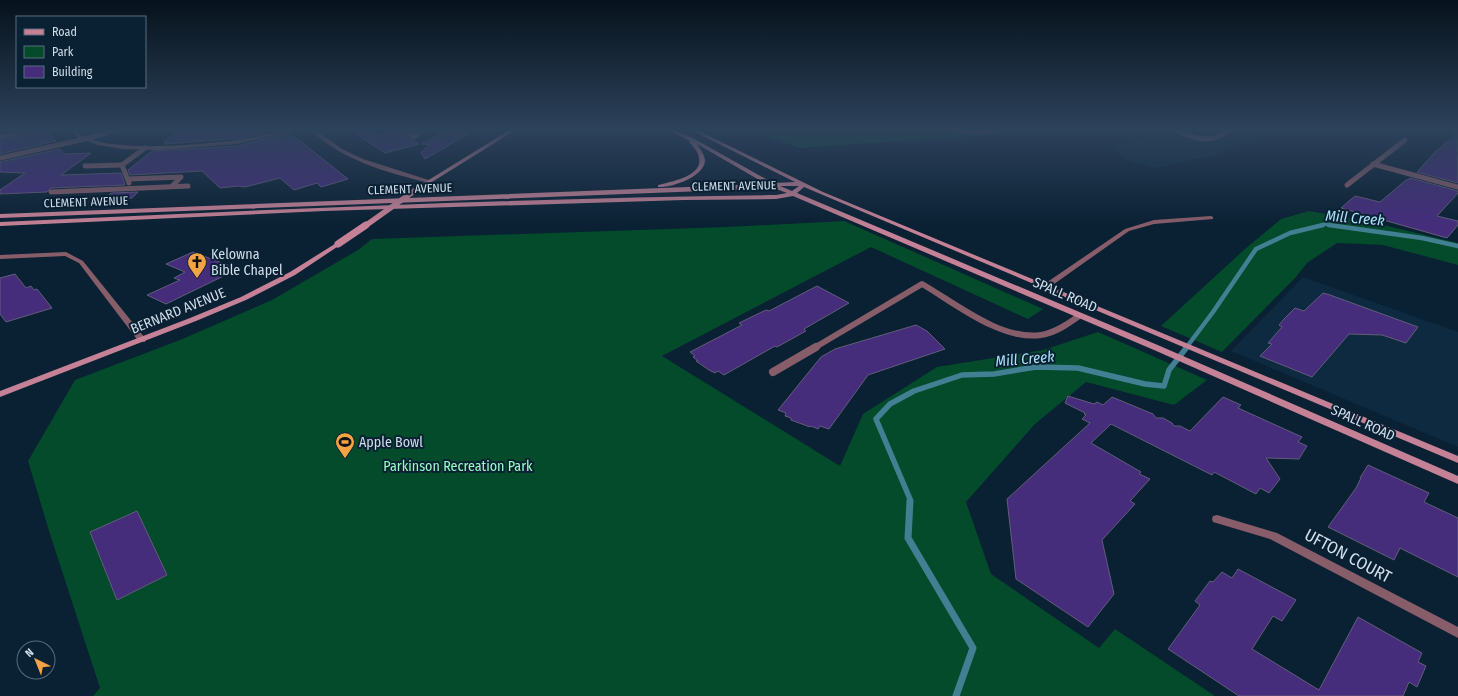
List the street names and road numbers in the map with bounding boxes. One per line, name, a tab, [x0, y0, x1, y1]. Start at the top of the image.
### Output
street label: CLEMENT AVENUE	[692, 178, 777, 194]
street label: CLEMENT AVENUE	[367, 181, 453, 197]
street label: CLEMENT AVENUE	[43, 194, 129, 210]
street label: SPALL ROAD	[1030, 274, 1100, 316]
street label: BERNARD AVENUE	[128, 284, 228, 338]
street label: SPALL ROAD	[1328, 401, 1398, 445]
street label: UFTON COURT	[1301, 524, 1395, 588]

